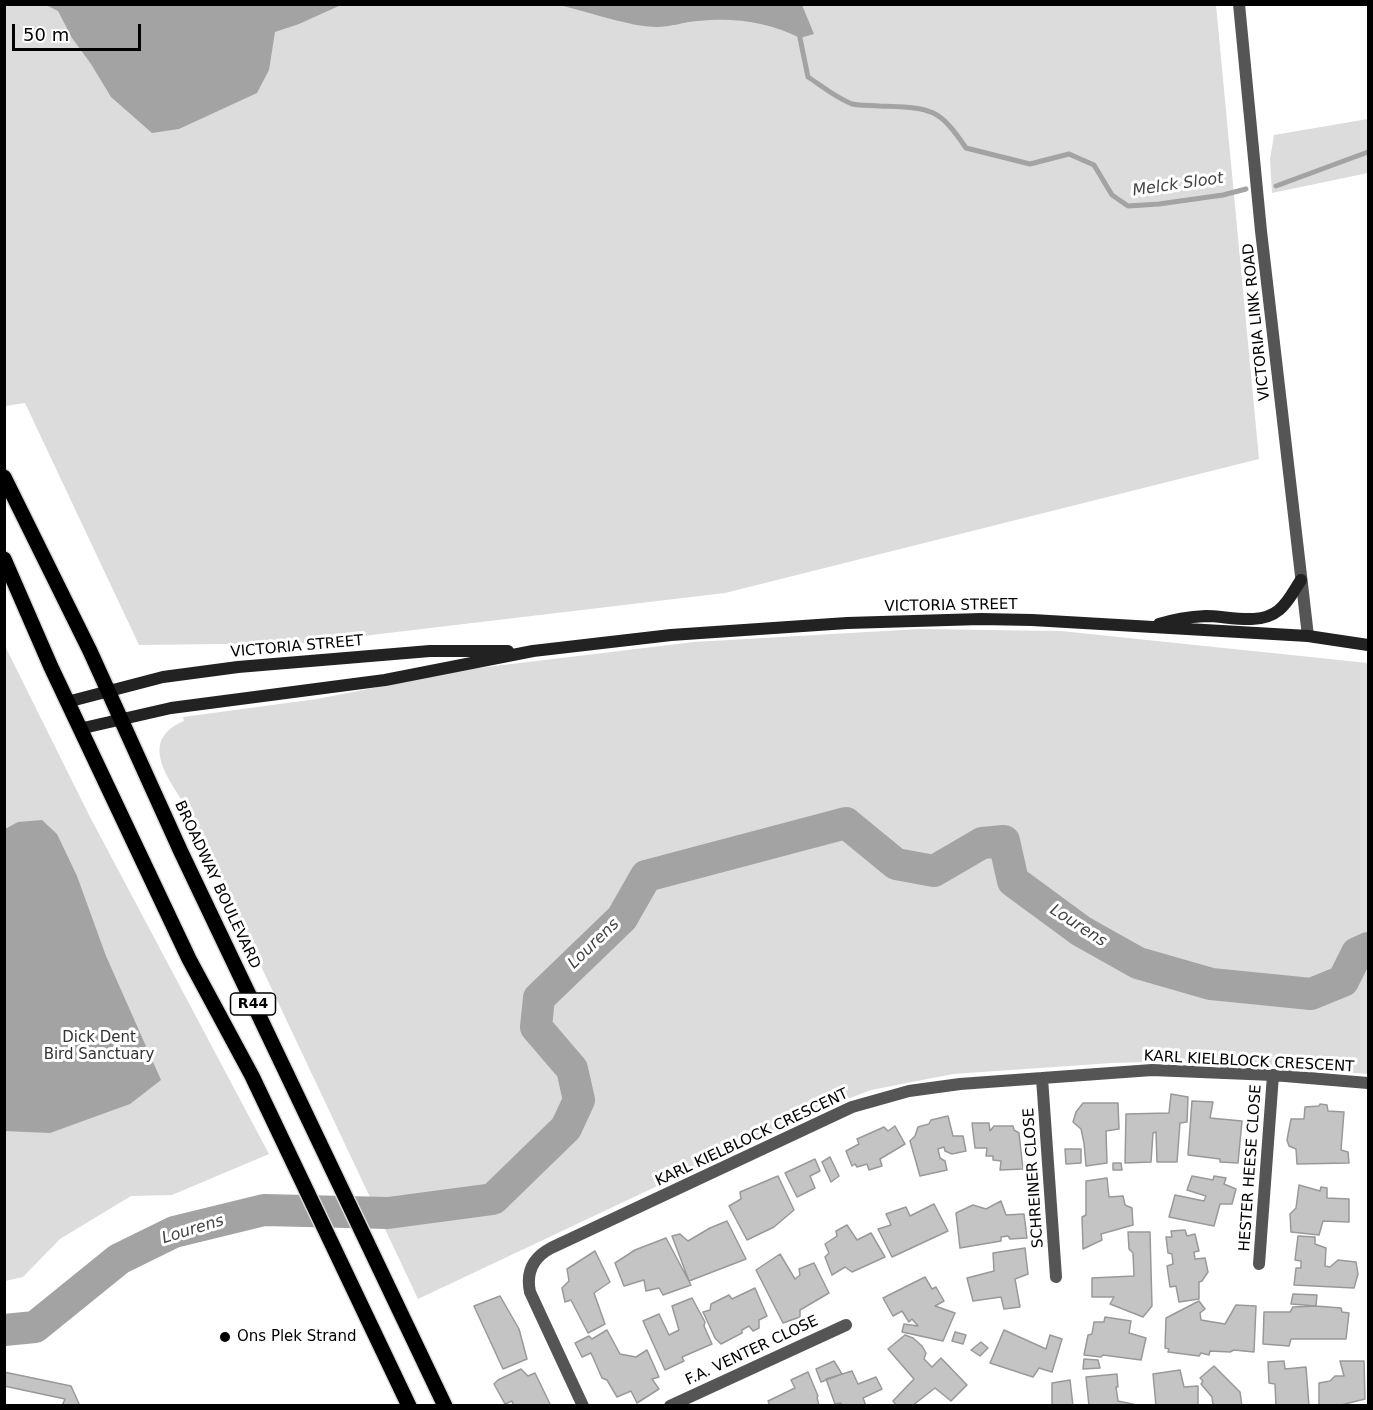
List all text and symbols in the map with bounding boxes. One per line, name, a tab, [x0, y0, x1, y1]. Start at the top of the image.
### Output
scale bar	[15, 12, 144, 50]
text: 50 m	[23, 24, 69, 45]
water label: Melck Sloot	[1131, 169, 1225, 201]
street label: VICTORIA LINK ROAD	[1240, 242, 1274, 402]
street label: VICTORIA STREET	[884, 596, 1018, 616]
street label: VICTORIA STREET	[230, 632, 364, 662]
street label: BROADWAY BOULEVARD	[170, 798, 264, 972]
water label: Lourens	[1046, 901, 1110, 951]
water label: Lourens	[564, 915, 624, 973]
road number: R44	[230, 993, 276, 1015]
park label: Dick Dent Bird Sanctuary	[44, 1029, 154, 1064]
street label: KARL KIELBLOCK CRESCENT	[1143, 1047, 1355, 1077]
street label: HESTER HEESE CLOSE	[1236, 1084, 1266, 1252]
street label: KARL KIELBLOCK CRESCENT	[653, 1085, 851, 1191]
street label: SCHREINER CLOSE	[1020, 1107, 1048, 1249]
water label: Lourens	[160, 1212, 226, 1248]
street label: F.A. VENTER CLOSE	[683, 1312, 821, 1390]
place label: Ons Plek Strand	[237, 1328, 357, 1346]
marker: Ons Plek Strand	[218, 1330, 232, 1344]

